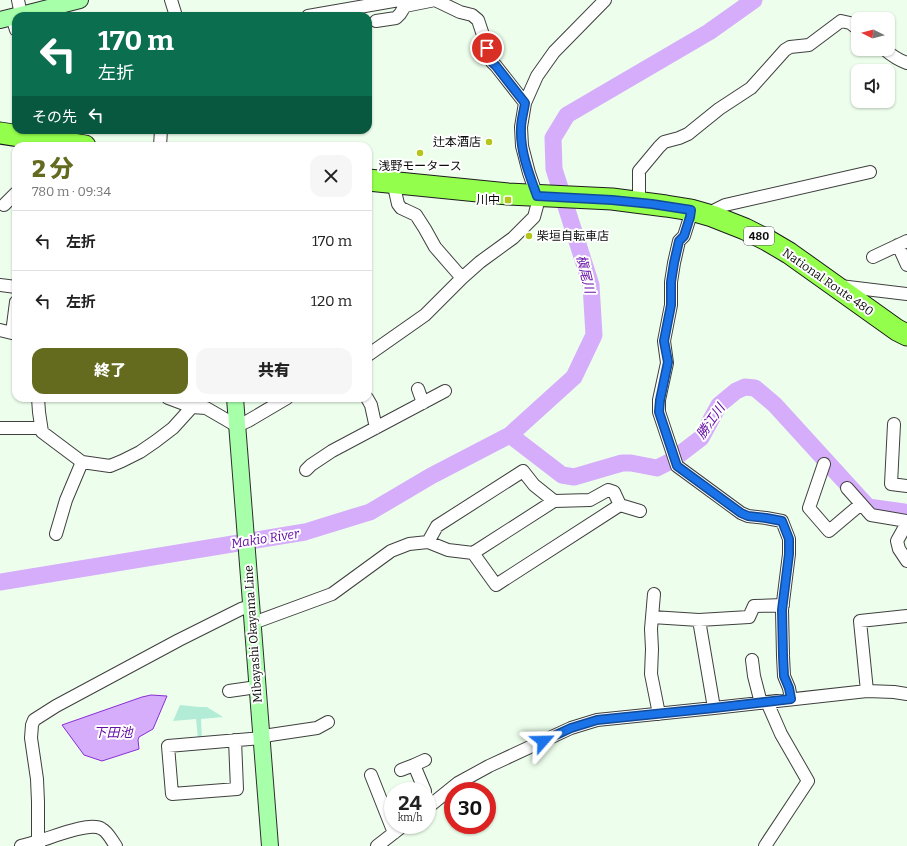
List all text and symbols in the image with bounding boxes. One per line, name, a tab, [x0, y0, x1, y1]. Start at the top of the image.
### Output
north arrow	[851, 12, 895, 56]
map controls	[851, 12, 895, 108]
text: 170 m	[98, 24, 174, 57]
icon: left	[32, 28, 84, 80]
pin	[470, 31, 504, 65]
icon: arrive	[476, 37, 498, 59]
text: 左折	[98, 62, 134, 84]
button: sound	[851, 64, 895, 108]
icon: left	[85, 104, 107, 126]
text: その先	[32, 108, 77, 126]
place label: 辻本酒店	[433, 135, 481, 149]
marker: 辻本酒店	[484, 137, 494, 147]
marker: 浅野モータース	[415, 148, 425, 158]
text: 2 分	[32, 155, 74, 183]
button: close	[310, 155, 352, 197]
place label: 浅野モータース	[378, 159, 462, 173]
text: 780 m · 09:34	[32, 184, 111, 199]
place label: 川中	[476, 193, 500, 207]
marker: 川中	[503, 195, 513, 205]
road number: 480	[744, 227, 774, 245]
place label: 柴垣自転車店	[537, 229, 609, 243]
icon: left	[32, 230, 54, 252]
marker: 柴垣自転車店	[524, 231, 534, 241]
text: 170 m	[312, 232, 352, 250]
text: 左折	[66, 233, 96, 251]
street label: National Route 480	[780, 245, 876, 319]
water label: 槇尾川	[574, 253, 598, 297]
icon: left	[32, 290, 54, 312]
text: 120 m	[311, 292, 352, 310]
text: 左折	[66, 293, 96, 311]
button: 終了	[32, 348, 188, 394]
button: 共有	[196, 348, 352, 394]
water label: 勝江川	[693, 399, 729, 442]
water label: Makio River	[230, 526, 301, 551]
street label: Mibayashi Okayama Line	[241, 565, 265, 703]
position arrow	[522, 720, 564, 762]
water label: 下田池	[93, 725, 134, 740]
speed limit sign: 30	[444, 782, 496, 834]
text: 24	[398, 791, 422, 815]
text: km/h	[398, 812, 422, 824]

